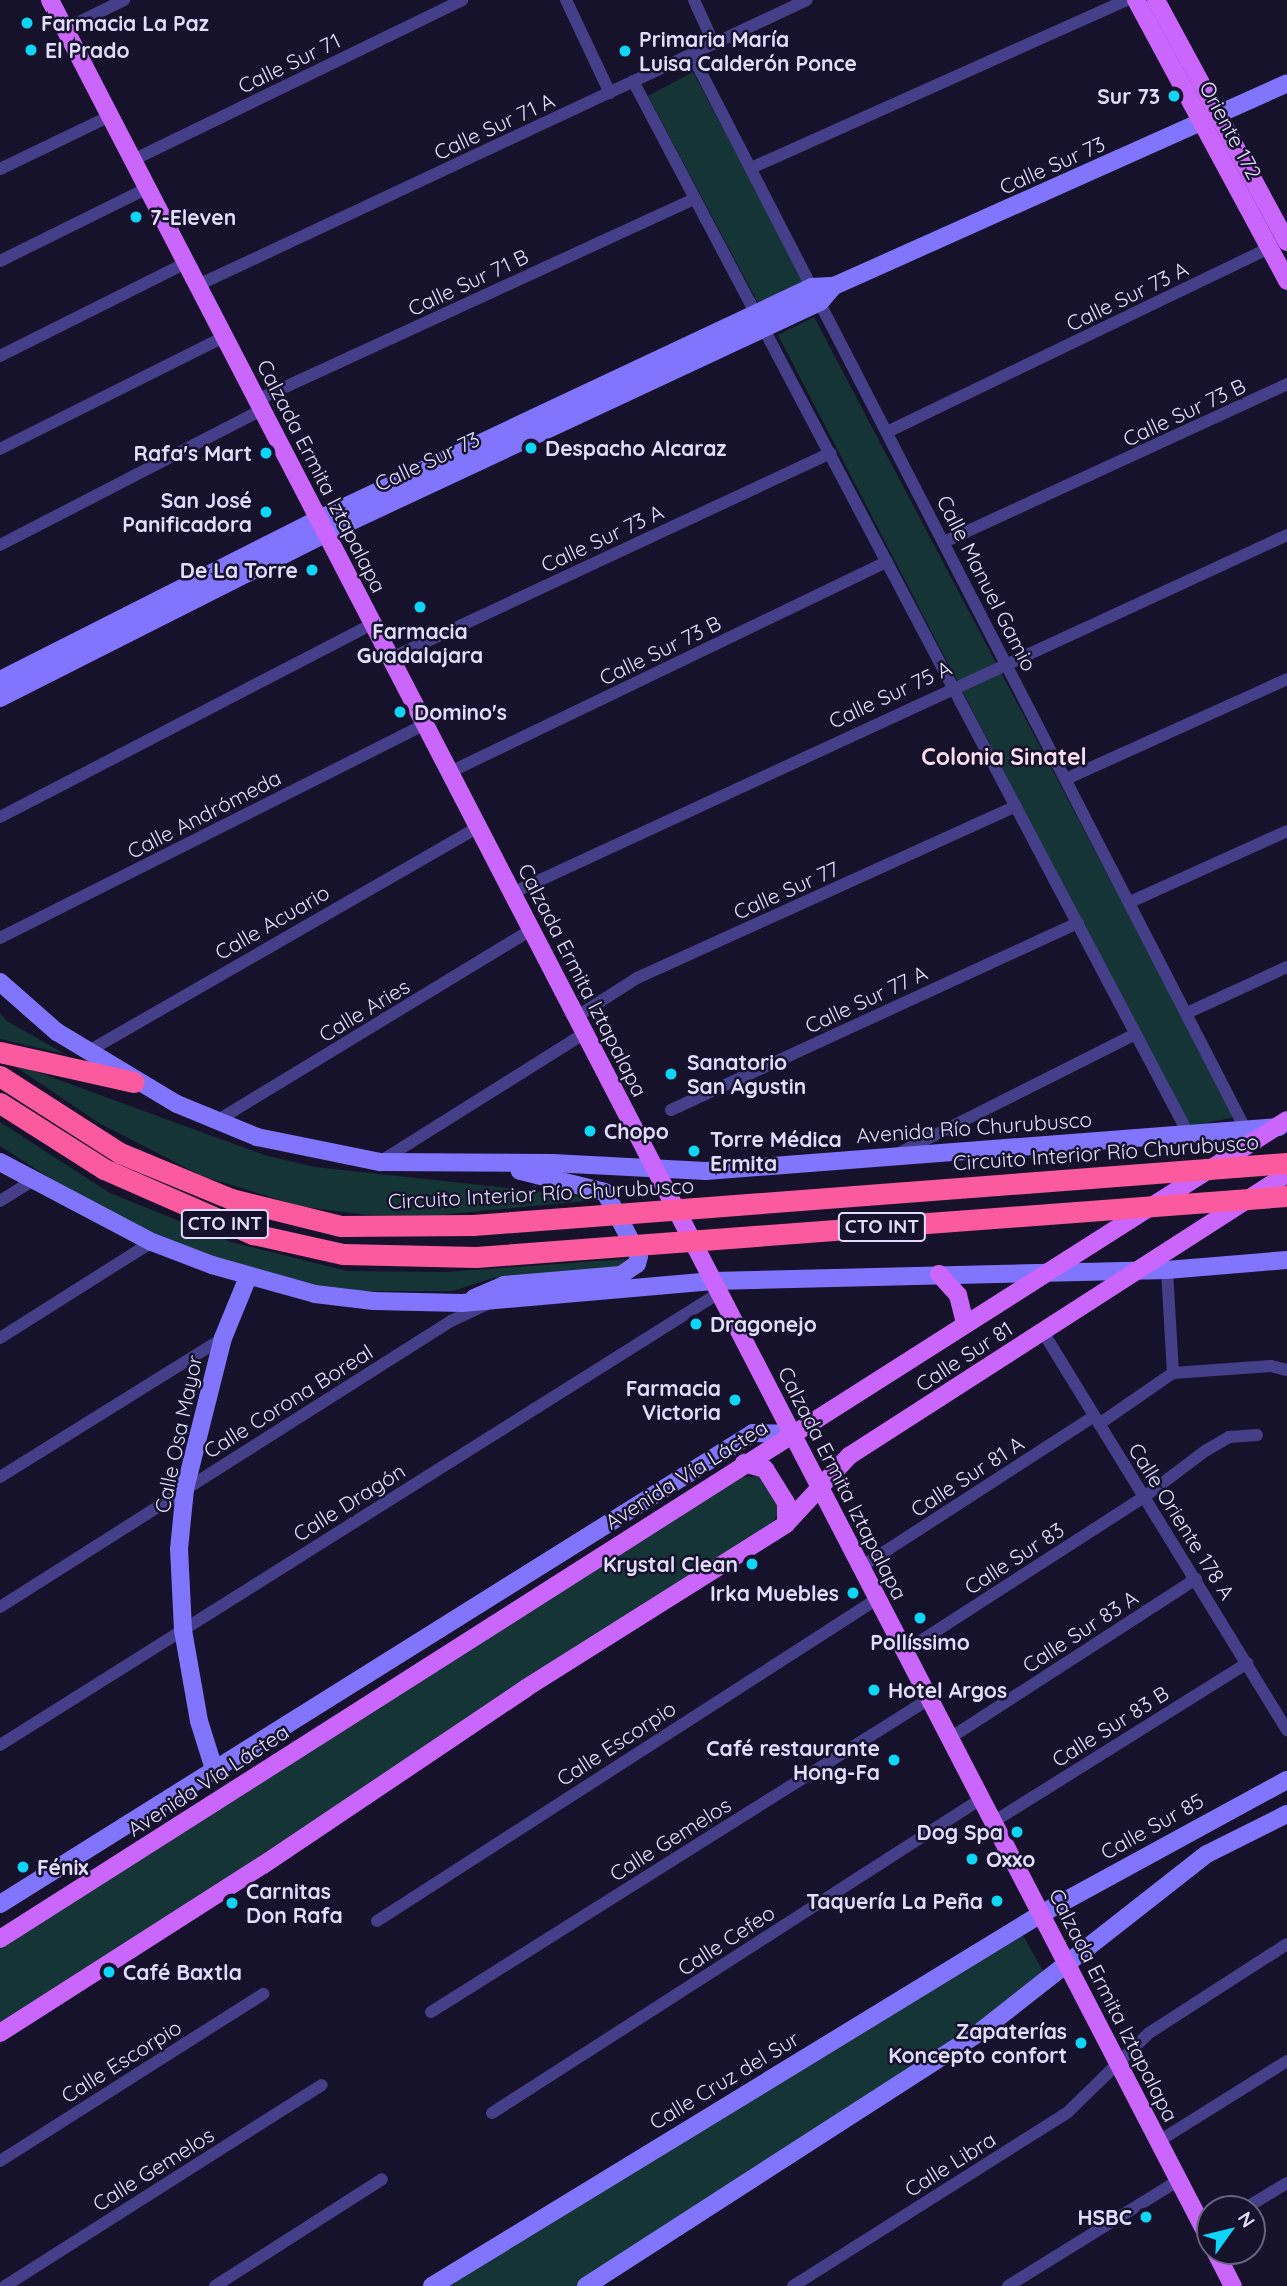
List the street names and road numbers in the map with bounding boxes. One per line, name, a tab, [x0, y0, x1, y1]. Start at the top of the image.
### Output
street label: Calle Sur 71	[234, 27, 344, 99]
street label: Oriente 172	[1195, 77, 1267, 183]
street label: Calle Sur 71 A	[430, 87, 558, 165]
street label: Calle Sur 73	[995, 131, 1109, 199]
street label: Calle Sur 71 B	[404, 243, 532, 321]
street label: Calle Sur 73 A	[1062, 256, 1192, 336]
street label: Calzada Ermita Iztapalapa	[252, 355, 392, 597]
street label: Calle Sur 73 B	[1119, 373, 1249, 451]
street label: Calle Sur 73	[371, 426, 483, 496]
street label: Calle Manuel Gamio	[932, 491, 1042, 675]
street label: Calle Sur 73 A	[537, 499, 667, 577]
street label: Calle Sur 73 B	[595, 610, 725, 690]
street label: Calle Sur 75 A	[825, 655, 955, 733]
street label: Calle Andrómeda	[123, 764, 285, 864]
street label: Calle Sur 77	[729, 856, 843, 924]
street label: Calzada Ermita Iztapalapa	[513, 859, 653, 1101]
street label: Calle Acuario	[210, 879, 334, 965]
street label: Calle Sur 77 A	[801, 960, 931, 1038]
street label: Calle Aries	[314, 973, 414, 1047]
street label: Avenida Río Churubusco	[855, 1106, 1093, 1148]
street label: Circuito Interior Río Churubusco	[952, 1129, 1260, 1175]
street label: Circuito Interior Río Churubusco	[387, 1172, 695, 1214]
road number: CTO INT	[180, 1208, 270, 1240]
road number: CTO INT	[836, 1212, 928, 1242]
street label: Calle Sur 81	[911, 1315, 1017, 1397]
street label: Calle Corona Boreal	[199, 1339, 377, 1463]
street label: Calle Osa Mayor	[149, 1353, 207, 1515]
street label: Calzada Ermita Iztapalapa	[773, 1362, 913, 1604]
street label: Avenida Vía Láctea	[600, 1414, 772, 1534]
street label: Calle Sur 81 A	[906, 1430, 1028, 1522]
street label: Calle Oriente 178 A	[1124, 1438, 1240, 1604]
street label: Calle Dragón	[288, 1458, 410, 1546]
street label: Calle Sur 83	[960, 1517, 1068, 1599]
street label: Calle Sur 83 A	[1017, 1584, 1143, 1678]
street label: Calle Sur 83 B	[1047, 1680, 1173, 1772]
street label: Calle Escorpio	[552, 1695, 680, 1791]
street label: Avenida Vía Láctea	[123, 1718, 293, 1842]
street label: Calle Sur 85	[1096, 1787, 1208, 1865]
street label: Calle Gemelos	[605, 1792, 735, 1886]
street label: Calzada Ermita Iztapalapa	[1044, 1884, 1184, 2126]
street label: Calle Cefeo	[673, 1899, 779, 1981]
street label: Calle Escorpio	[56, 2014, 186, 2108]
street label: Calle Cruz del Sur	[645, 2025, 803, 2135]
street label: Calle Gemelos	[88, 2122, 218, 2216]
street label: Calle Libra	[900, 2126, 1000, 2202]

